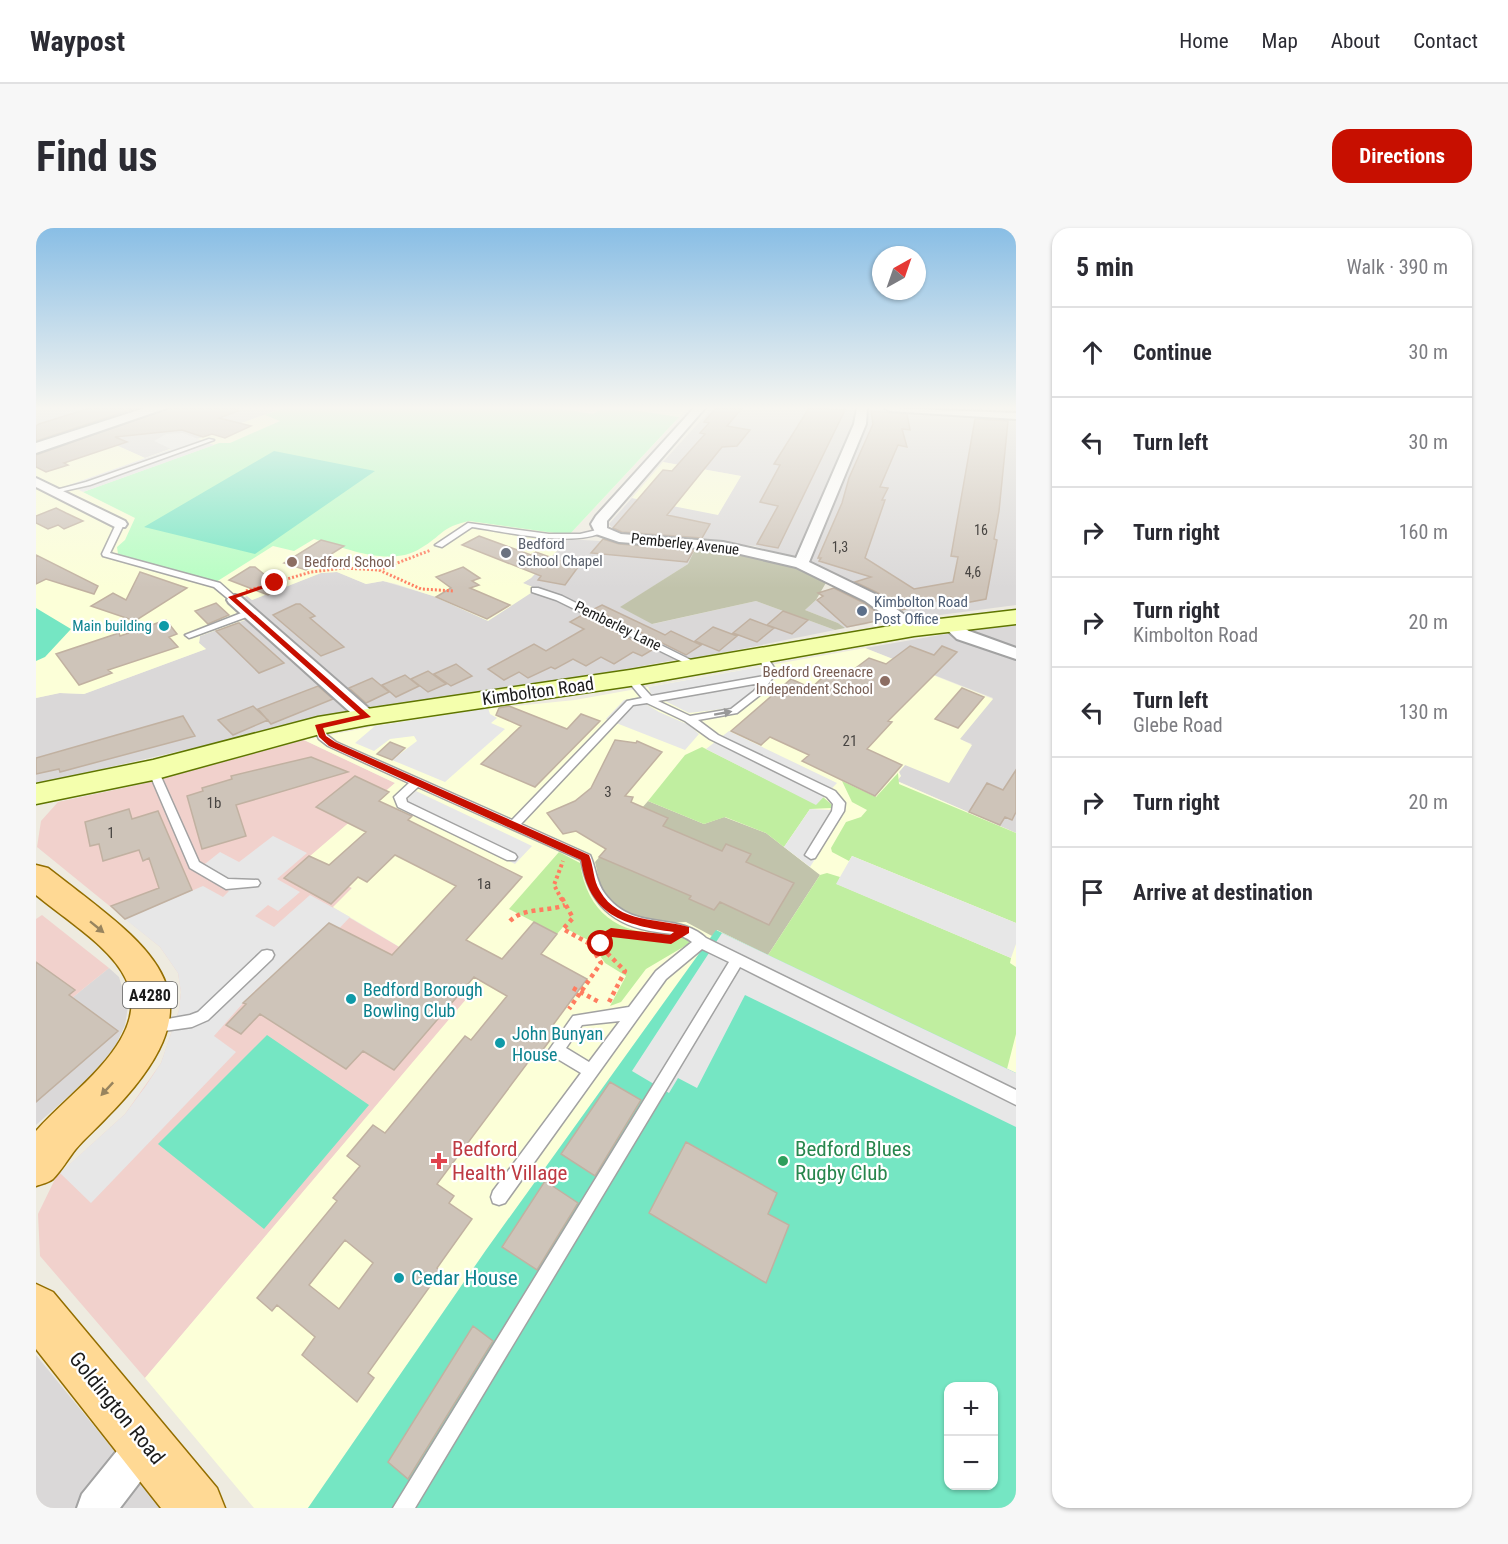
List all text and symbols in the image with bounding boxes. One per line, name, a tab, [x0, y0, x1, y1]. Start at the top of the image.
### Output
text: Waypost	[30, 25, 125, 58]
text: Home	[1179, 29, 1229, 53]
text: Map	[1262, 29, 1298, 53]
text: About	[1331, 29, 1380, 53]
text: Contact	[1413, 29, 1478, 53]
button: Directions	[1332, 129, 1472, 183]
text: Find us	[36, 132, 157, 181]
north arrow	[872, 246, 926, 300]
text: 5 min	[1076, 252, 1134, 282]
text: Walk · 390 m	[1347, 255, 1448, 279]
icon: ahead	[1076, 336, 1109, 369]
text: Continue	[1133, 340, 1212, 365]
text: 30 m	[1409, 340, 1448, 364]
icon: left	[1076, 426, 1109, 459]
text: Turn left	[1133, 430, 1208, 455]
text: 30 m	[1409, 430, 1448, 454]
icon: right	[1076, 516, 1109, 549]
text: Turn right	[1133, 520, 1220, 545]
text: 160 m	[1399, 520, 1448, 544]
house number: 16	[974, 522, 988, 538]
street label: Pemberley Avenue	[630, 529, 740, 559]
place label: Bedford School Chapel	[518, 535, 603, 570]
house number: 1,3	[832, 539, 848, 555]
marker: Bedford School Chapel	[499, 546, 513, 560]
place label: Bedford School	[304, 553, 395, 571]
marker: Bedford School	[285, 555, 299, 569]
house number: 4,6	[965, 564, 981, 580]
route end	[261, 569, 287, 595]
place label: Kimbolton Road Post Office	[874, 593, 968, 628]
street label: Pemberley Lane	[572, 597, 664, 655]
text: Turn right	[1133, 598, 1220, 623]
marker: Kimbolton Road Post Office	[855, 604, 869, 618]
icon: right	[1076, 606, 1109, 639]
text: 20 m	[1409, 610, 1448, 634]
place label: Main building	[72, 617, 152, 635]
marker: Main building	[157, 619, 171, 633]
text: Kimbolton Road	[1133, 623, 1258, 647]
place label: Bedford Greenacre Independent School	[756, 663, 873, 698]
street label: Kimbolton Road	[481, 673, 595, 709]
marker: Bedford Greenacre Independent School	[878, 674, 892, 688]
text: Turn left	[1133, 688, 1208, 713]
icon: left	[1076, 696, 1109, 729]
text: 130 m	[1399, 700, 1448, 724]
one-way arrow	[714, 709, 733, 718]
text: Glebe Road	[1133, 713, 1223, 737]
house number: 21	[843, 732, 857, 750]
house number: 3	[604, 783, 612, 801]
icon: right	[1076, 786, 1109, 819]
text: Turn right	[1133, 790, 1220, 815]
text: 20 m	[1409, 790, 1448, 814]
house number: 1b	[207, 794, 221, 812]
house number: 1	[107, 824, 115, 842]
house number: 1a	[477, 875, 491, 893]
icon: arrive	[1076, 876, 1109, 909]
text: Arrive at destination	[1133, 880, 1313, 905]
one-way arrow	[89, 921, 105, 934]
route start	[587, 930, 613, 956]
place label: Bedford Borough Bowling Club	[363, 979, 483, 1021]
road number: A4280	[123, 982, 177, 1008]
marker: Bedford Borough Bowling Club	[344, 992, 358, 1006]
place label: John Bunyan House	[512, 1023, 603, 1065]
marker: John Bunyan House	[493, 1036, 507, 1050]
one-way arrow	[101, 1081, 115, 1095]
place label: Bedford Health Village	[452, 1137, 568, 1185]
place label: Bedford Blues Rugby Club	[795, 1137, 911, 1185]
marker: Bedford Health Village	[430, 1152, 448, 1170]
marker: Bedford Blues Rugby Club	[776, 1154, 790, 1168]
place label: Cedar House	[411, 1266, 518, 1290]
marker: Cedar House	[392, 1271, 406, 1285]
street label: Goldington Road	[64, 1347, 170, 1469]
map controls	[944, 1382, 998, 1490]
button: +	[944, 1382, 998, 1436]
button: −	[944, 1436, 998, 1490]

